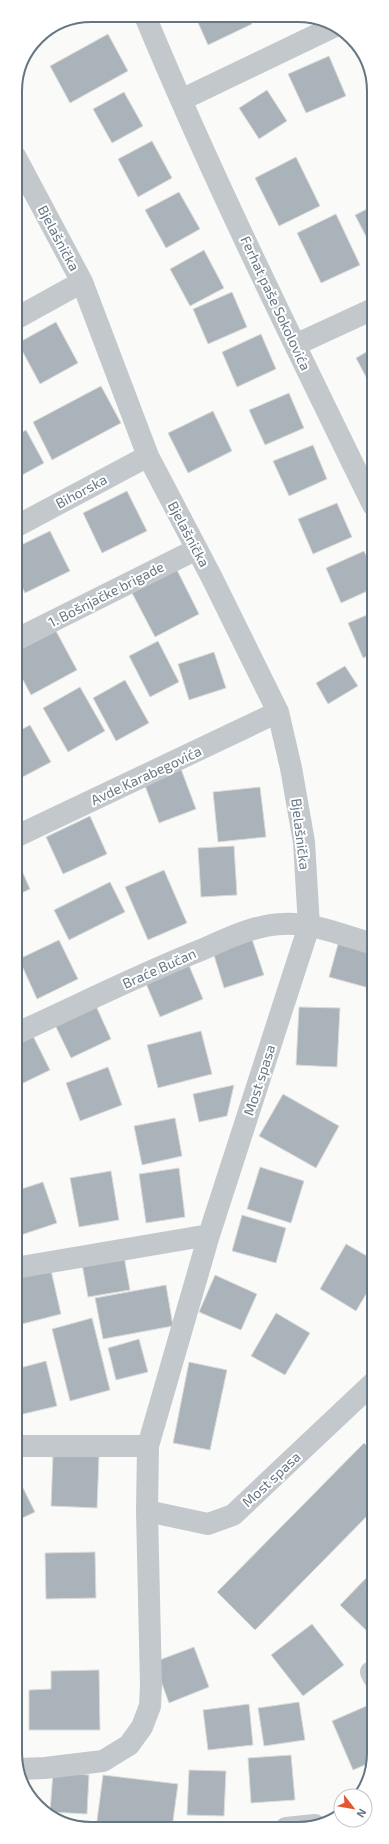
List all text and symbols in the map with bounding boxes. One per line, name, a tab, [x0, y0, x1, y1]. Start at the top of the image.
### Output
street label: Bjelašnička	[35, 202, 83, 274]
street label: Ferhat paše Sokolovića	[237, 233, 315, 373]
street label: Bihorska	[52, 470, 110, 512]
street label: Bjelašnička	[165, 498, 213, 570]
street label: 1. Bošnjačke brigade	[45, 558, 167, 630]
street label: Avde Karabegovića	[88, 742, 204, 808]
street label: Bjelašnička	[288, 797, 314, 871]
street label: Braće Bučan	[120, 944, 198, 992]
street label: Most spasa	[240, 1042, 278, 1118]
street label: Most spasa	[238, 1448, 304, 1510]
north arrow	[333, 1788, 373, 1828]
text: N	[354, 1807, 370, 1820]

